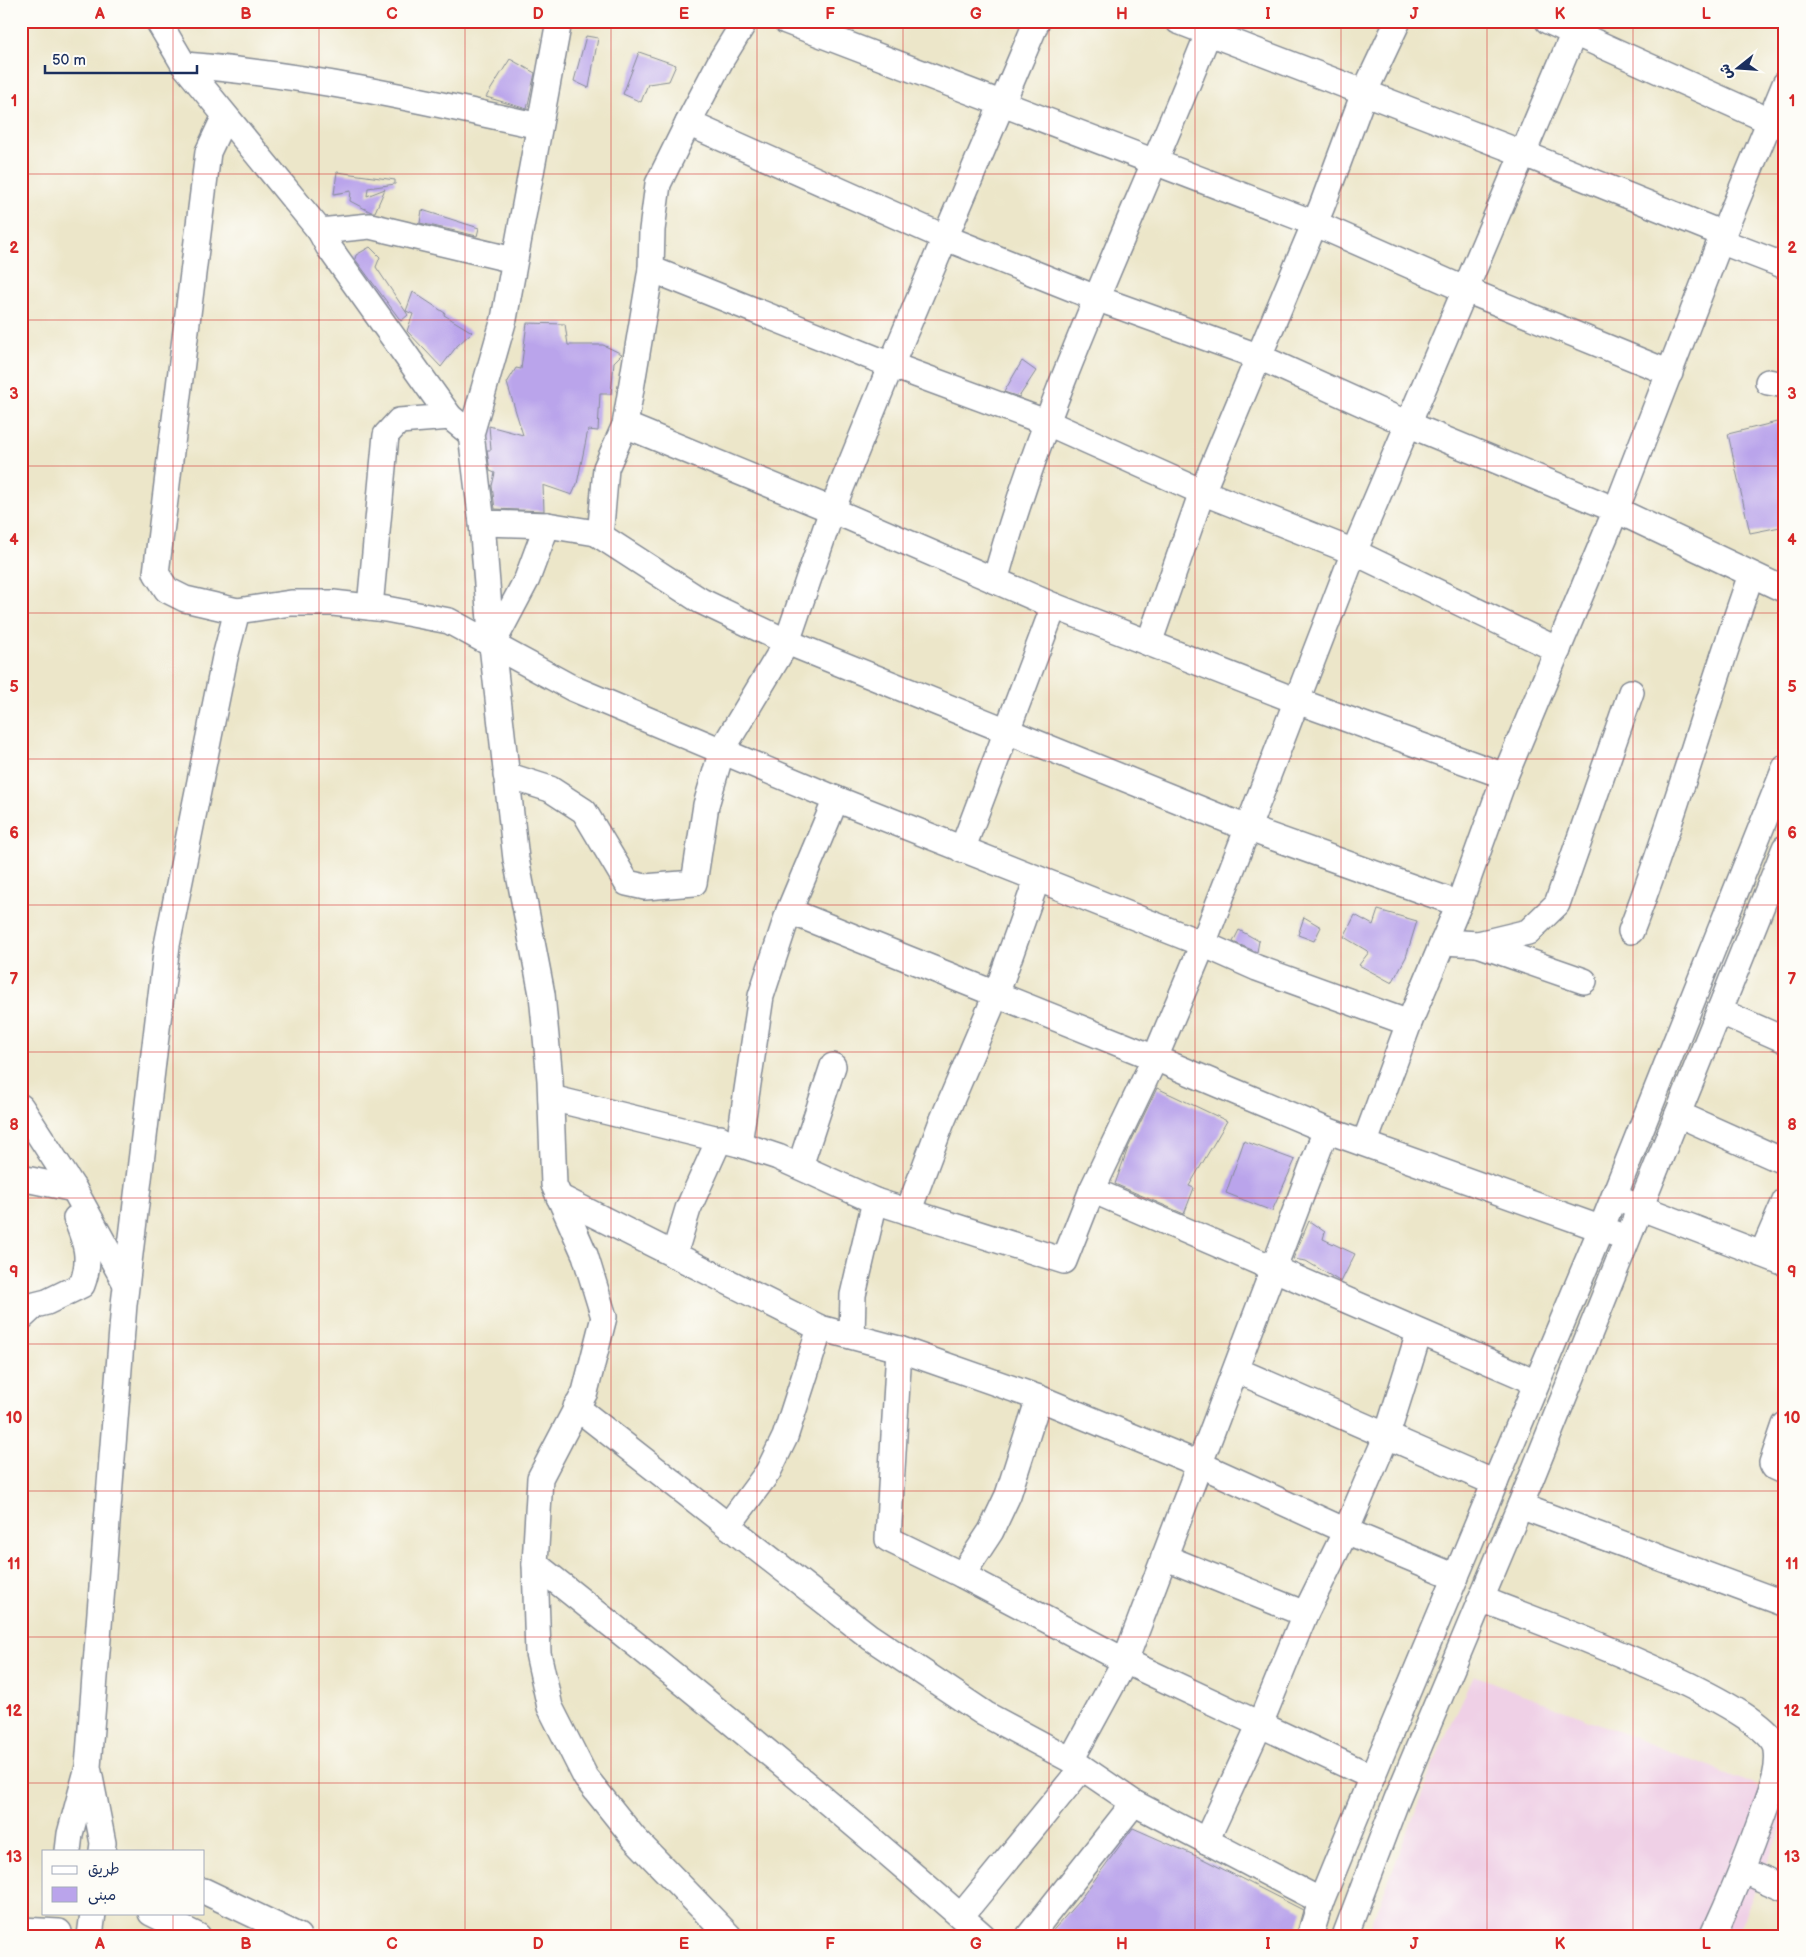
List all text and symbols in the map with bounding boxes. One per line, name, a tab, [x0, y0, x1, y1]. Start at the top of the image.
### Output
text: A	[94, 5, 105, 24]
text: B	[240, 5, 252, 24]
text: C	[386, 5, 398, 24]
text: D	[532, 5, 544, 24]
text: E	[679, 5, 689, 24]
text: F	[825, 5, 835, 24]
text: G	[970, 5, 982, 24]
text: H	[1116, 5, 1128, 24]
text: I	[1265, 5, 1271, 24]
text: J	[1410, 5, 1419, 24]
text: K	[1555, 5, 1566, 24]
text: L	[1701, 5, 1711, 24]
scale bar	[45, 42, 198, 74]
north arrow	[1714, 42, 1764, 92]
text: 50 m	[52, 51, 86, 70]
text: ش	[1716, 62, 1736, 82]
text: 1	[11, 92, 17, 111]
text: 1	[1789, 92, 1795, 111]
text: 2	[9, 239, 19, 258]
text: 2	[1787, 239, 1797, 258]
text: 3	[9, 385, 19, 404]
text: 3	[1787, 385, 1797, 404]
text: 4	[9, 531, 19, 550]
text: 4	[1787, 531, 1797, 550]
text: 5	[9, 678, 19, 697]
text: 5	[1787, 678, 1797, 697]
text: 6	[9, 824, 19, 843]
text: 6	[1787, 824, 1797, 843]
text: 7	[10, 970, 19, 989]
text: 7	[1788, 970, 1797, 989]
text: 8	[9, 1116, 19, 1135]
text: 8	[1787, 1116, 1797, 1135]
text: 9	[9, 1263, 19, 1282]
text: 9	[1787, 1263, 1797, 1282]
text: 10	[6, 1409, 22, 1428]
text: 10	[1784, 1409, 1800, 1428]
text: 11	[7, 1555, 21, 1574]
text: 11	[1785, 1555, 1799, 1574]
text: 12	[6, 1702, 23, 1721]
text: 12	[1784, 1702, 1801, 1721]
text: 13	[6, 1848, 22, 1867]
text: 13	[1784, 1848, 1800, 1867]
legend	[42, 1850, 205, 1914]
text: طريق	[88, 1860, 120, 1879]
text: مبنى	[88, 1886, 116, 1905]
text: A	[94, 1935, 105, 1954]
text: B	[240, 1935, 252, 1954]
text: C	[386, 1935, 398, 1954]
text: D	[532, 1935, 544, 1954]
text: E	[679, 1935, 689, 1954]
text: F	[825, 1935, 835, 1954]
text: G	[970, 1935, 982, 1954]
text: H	[1116, 1935, 1128, 1954]
text: I	[1265, 1935, 1271, 1954]
text: J	[1410, 1935, 1419, 1954]
text: K	[1555, 1935, 1566, 1954]
text: L	[1701, 1935, 1711, 1954]

